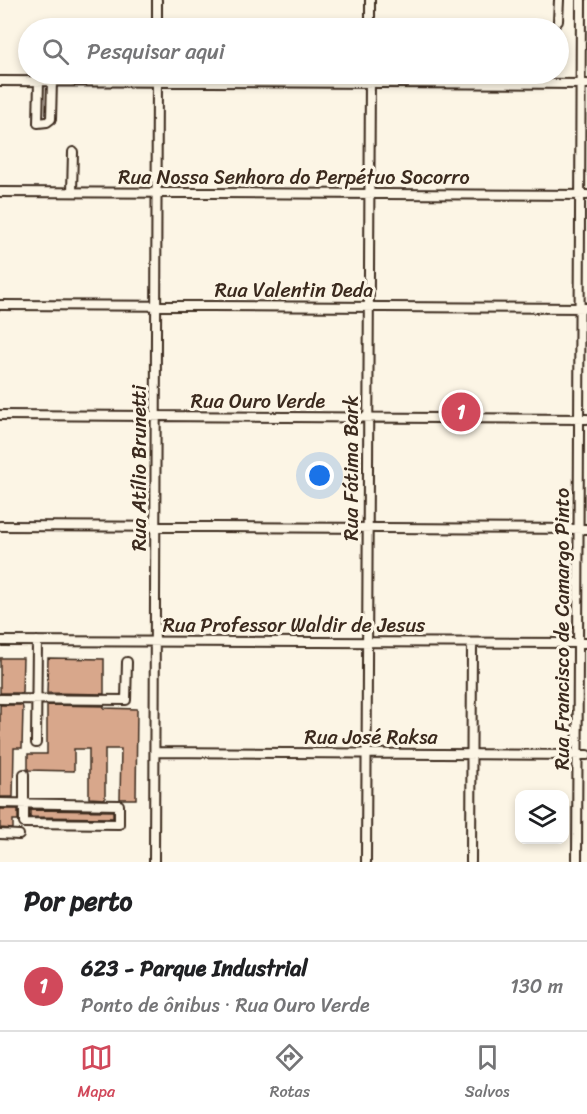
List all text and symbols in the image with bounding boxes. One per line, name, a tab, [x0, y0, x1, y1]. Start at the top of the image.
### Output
search box	[18, 18, 569, 84]
text: Pesquisar aqui	[87, 32, 225, 71]
icon: search	[39, 35, 72, 68]
street label: Rua Nossa Senhora do Perpétuo Socorro	[118, 160, 470, 195]
street label: Rua Valentin Deda	[215, 273, 373, 308]
street label: Rua Atílio Brunetti	[122, 383, 157, 551]
street label: Rua Ouro Verde	[191, 384, 325, 419]
pin: 1	[442, 390, 480, 434]
street label: Rua Fátima Bark	[334, 395, 369, 541]
your location	[305, 461, 334, 490]
street label: Rua Francisco de Camargo Pinto	[545, 488, 580, 770]
street label: Rua Professor Waldir de Jesus	[163, 608, 426, 643]
street label: Rua José Raksa	[305, 720, 438, 755]
map controls	[515, 790, 569, 844]
button: layers	[515, 790, 569, 844]
text: Por perto	[24, 878, 132, 924]
text: 623 - Parque Industrial	[81, 949, 308, 988]
text: 1	[39, 969, 48, 1004]
text: 130 m	[510, 969, 563, 1004]
text: Ponto de ônibus · Rua Ouro Verde	[81, 988, 370, 1023]
tab: Mapa	[77, 1041, 115, 1106]
tab: Rotas	[270, 1041, 310, 1106]
tab: Salvos	[465, 1041, 510, 1106]

